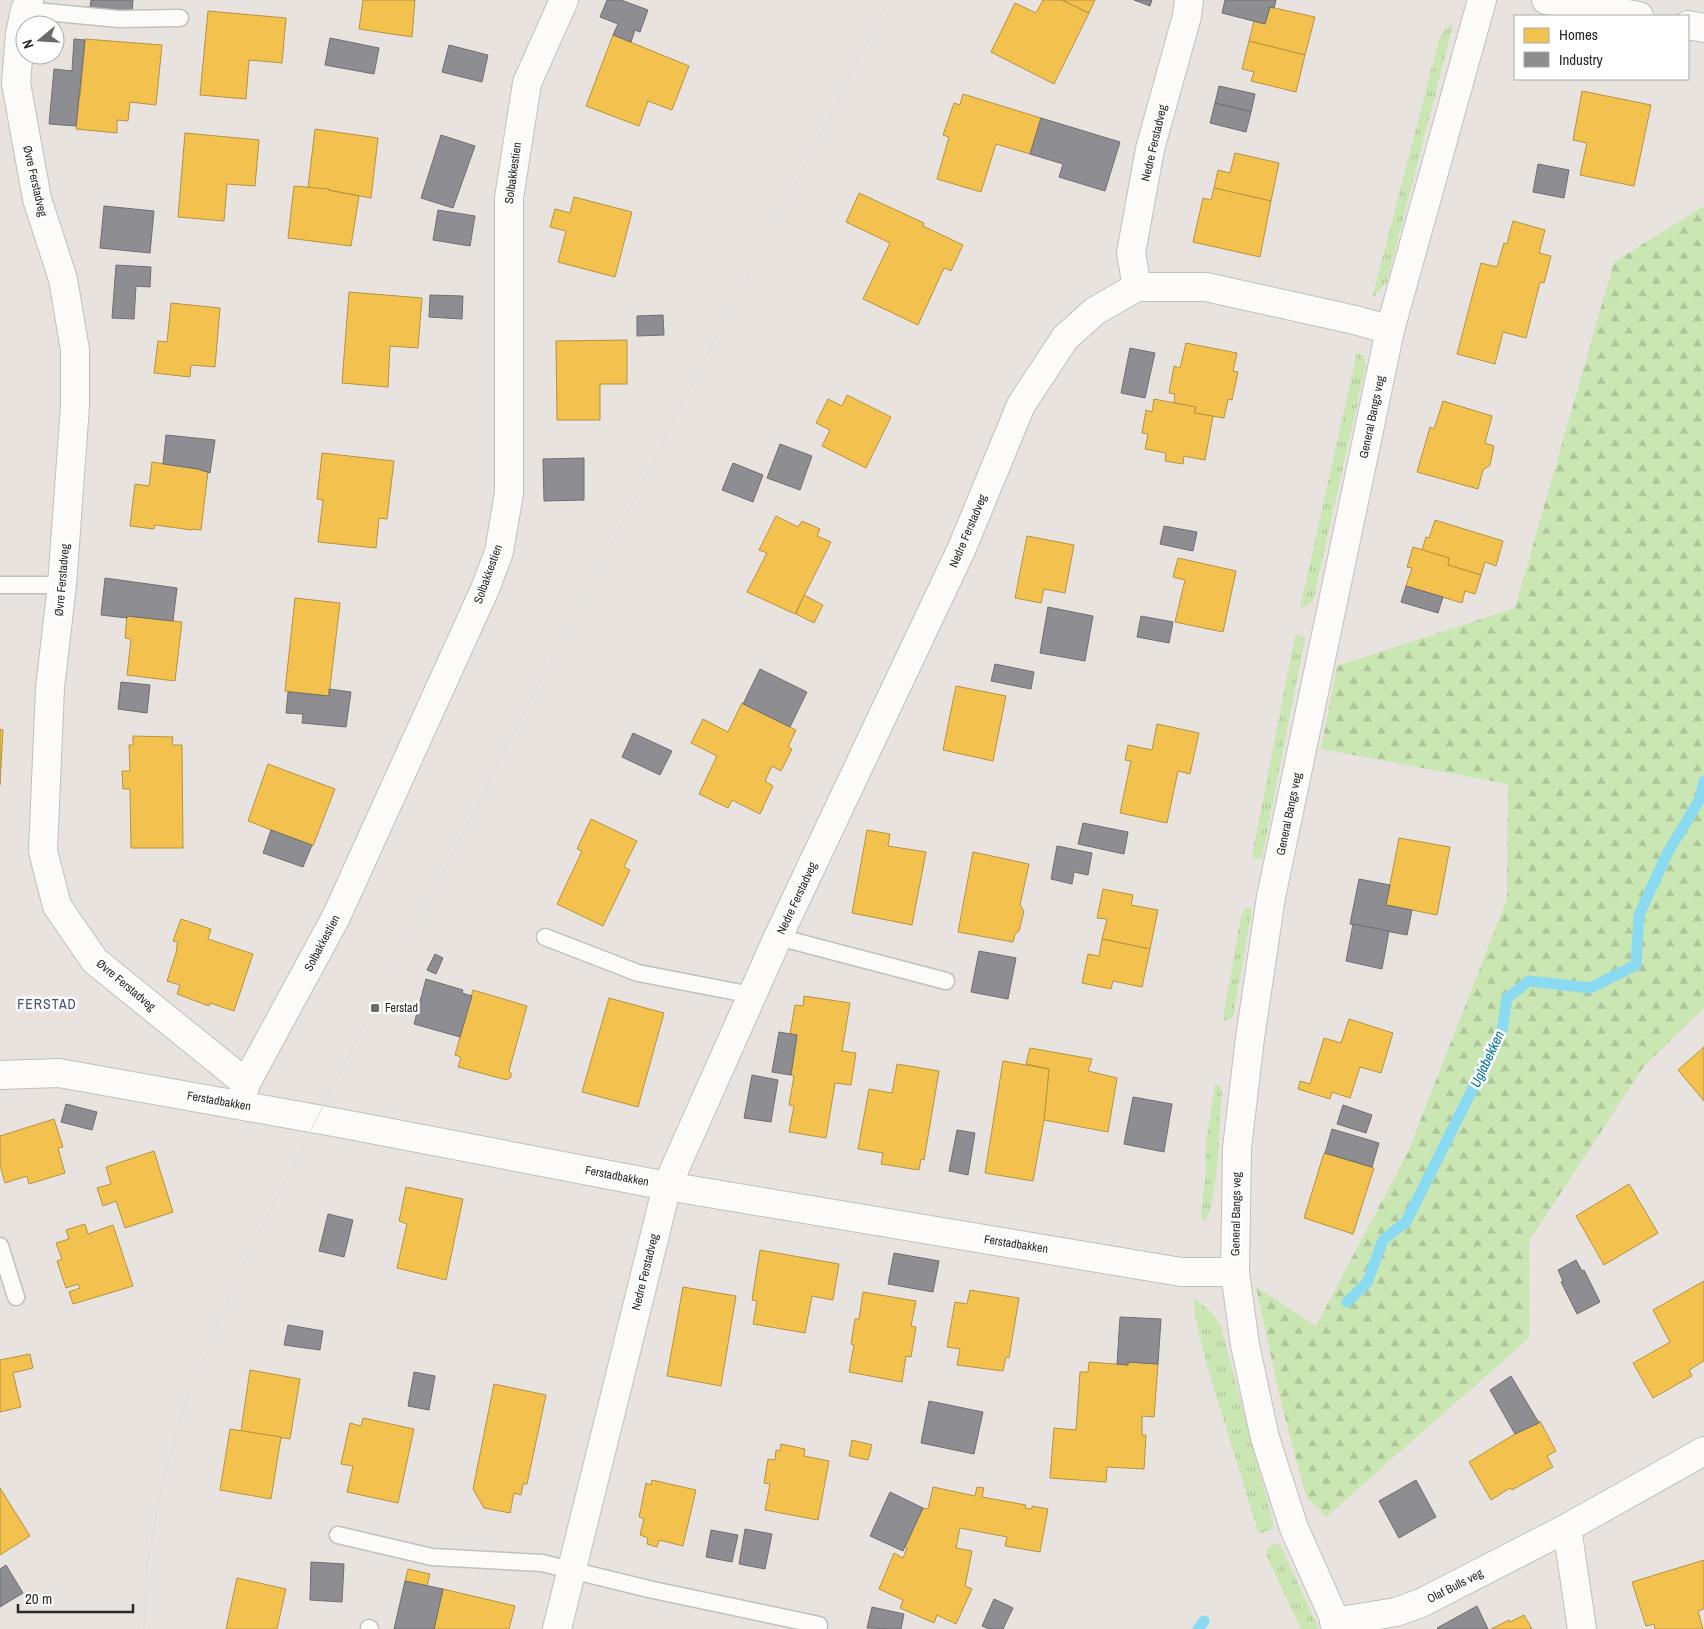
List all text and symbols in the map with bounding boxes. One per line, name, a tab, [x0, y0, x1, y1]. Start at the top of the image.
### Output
north arrow	[15, 15, 65, 65]
legend	[1514, 15, 1689, 80]
text: Homes	[1559, 24, 1598, 45]
text: N	[18, 37, 37, 51]
text: Industry	[1559, 49, 1604, 70]
street label: Nedre Ferstadveg	[1137, 103, 1171, 183]
street label: Solbakkestien	[501, 141, 525, 205]
street label: Øvre Ferstadveg	[19, 144, 51, 219]
street label: General Bangs veg	[1355, 374, 1389, 460]
street label: Nedre Ferstadveg	[945, 491, 991, 570]
street label: Solbakkestien	[470, 542, 506, 606]
street label: Øvre Ferstadveg	[51, 543, 73, 617]
street label: General Bangs veg	[1272, 771, 1306, 857]
street label: Nedre Ferstadveg	[773, 859, 821, 937]
street label: Solbakkestien	[300, 912, 344, 974]
street label: Øvre Ferstadveg	[93, 955, 159, 1015]
district label: FERSTAD	[17, 995, 77, 1013]
place label: Ferstad	[385, 1000, 418, 1016]
marker: Ferstad	[369, 1002, 381, 1014]
water label: Uglabekken	[1466, 1028, 1508, 1090]
street label: Ferstadbakken	[186, 1088, 252, 1114]
street label: Ferstadbakken	[584, 1162, 650, 1190]
street label: General Bangs veg	[1227, 1171, 1245, 1256]
street label: Ferstadbakken	[983, 1231, 1049, 1257]
street label: Nedre Ferstadveg	[628, 1232, 662, 1312]
street label: Olaf Bulls veg	[1424, 1565, 1486, 1607]
scale bar	[18, 1582, 132, 1614]
text: 20 m	[25, 1588, 52, 1609]

